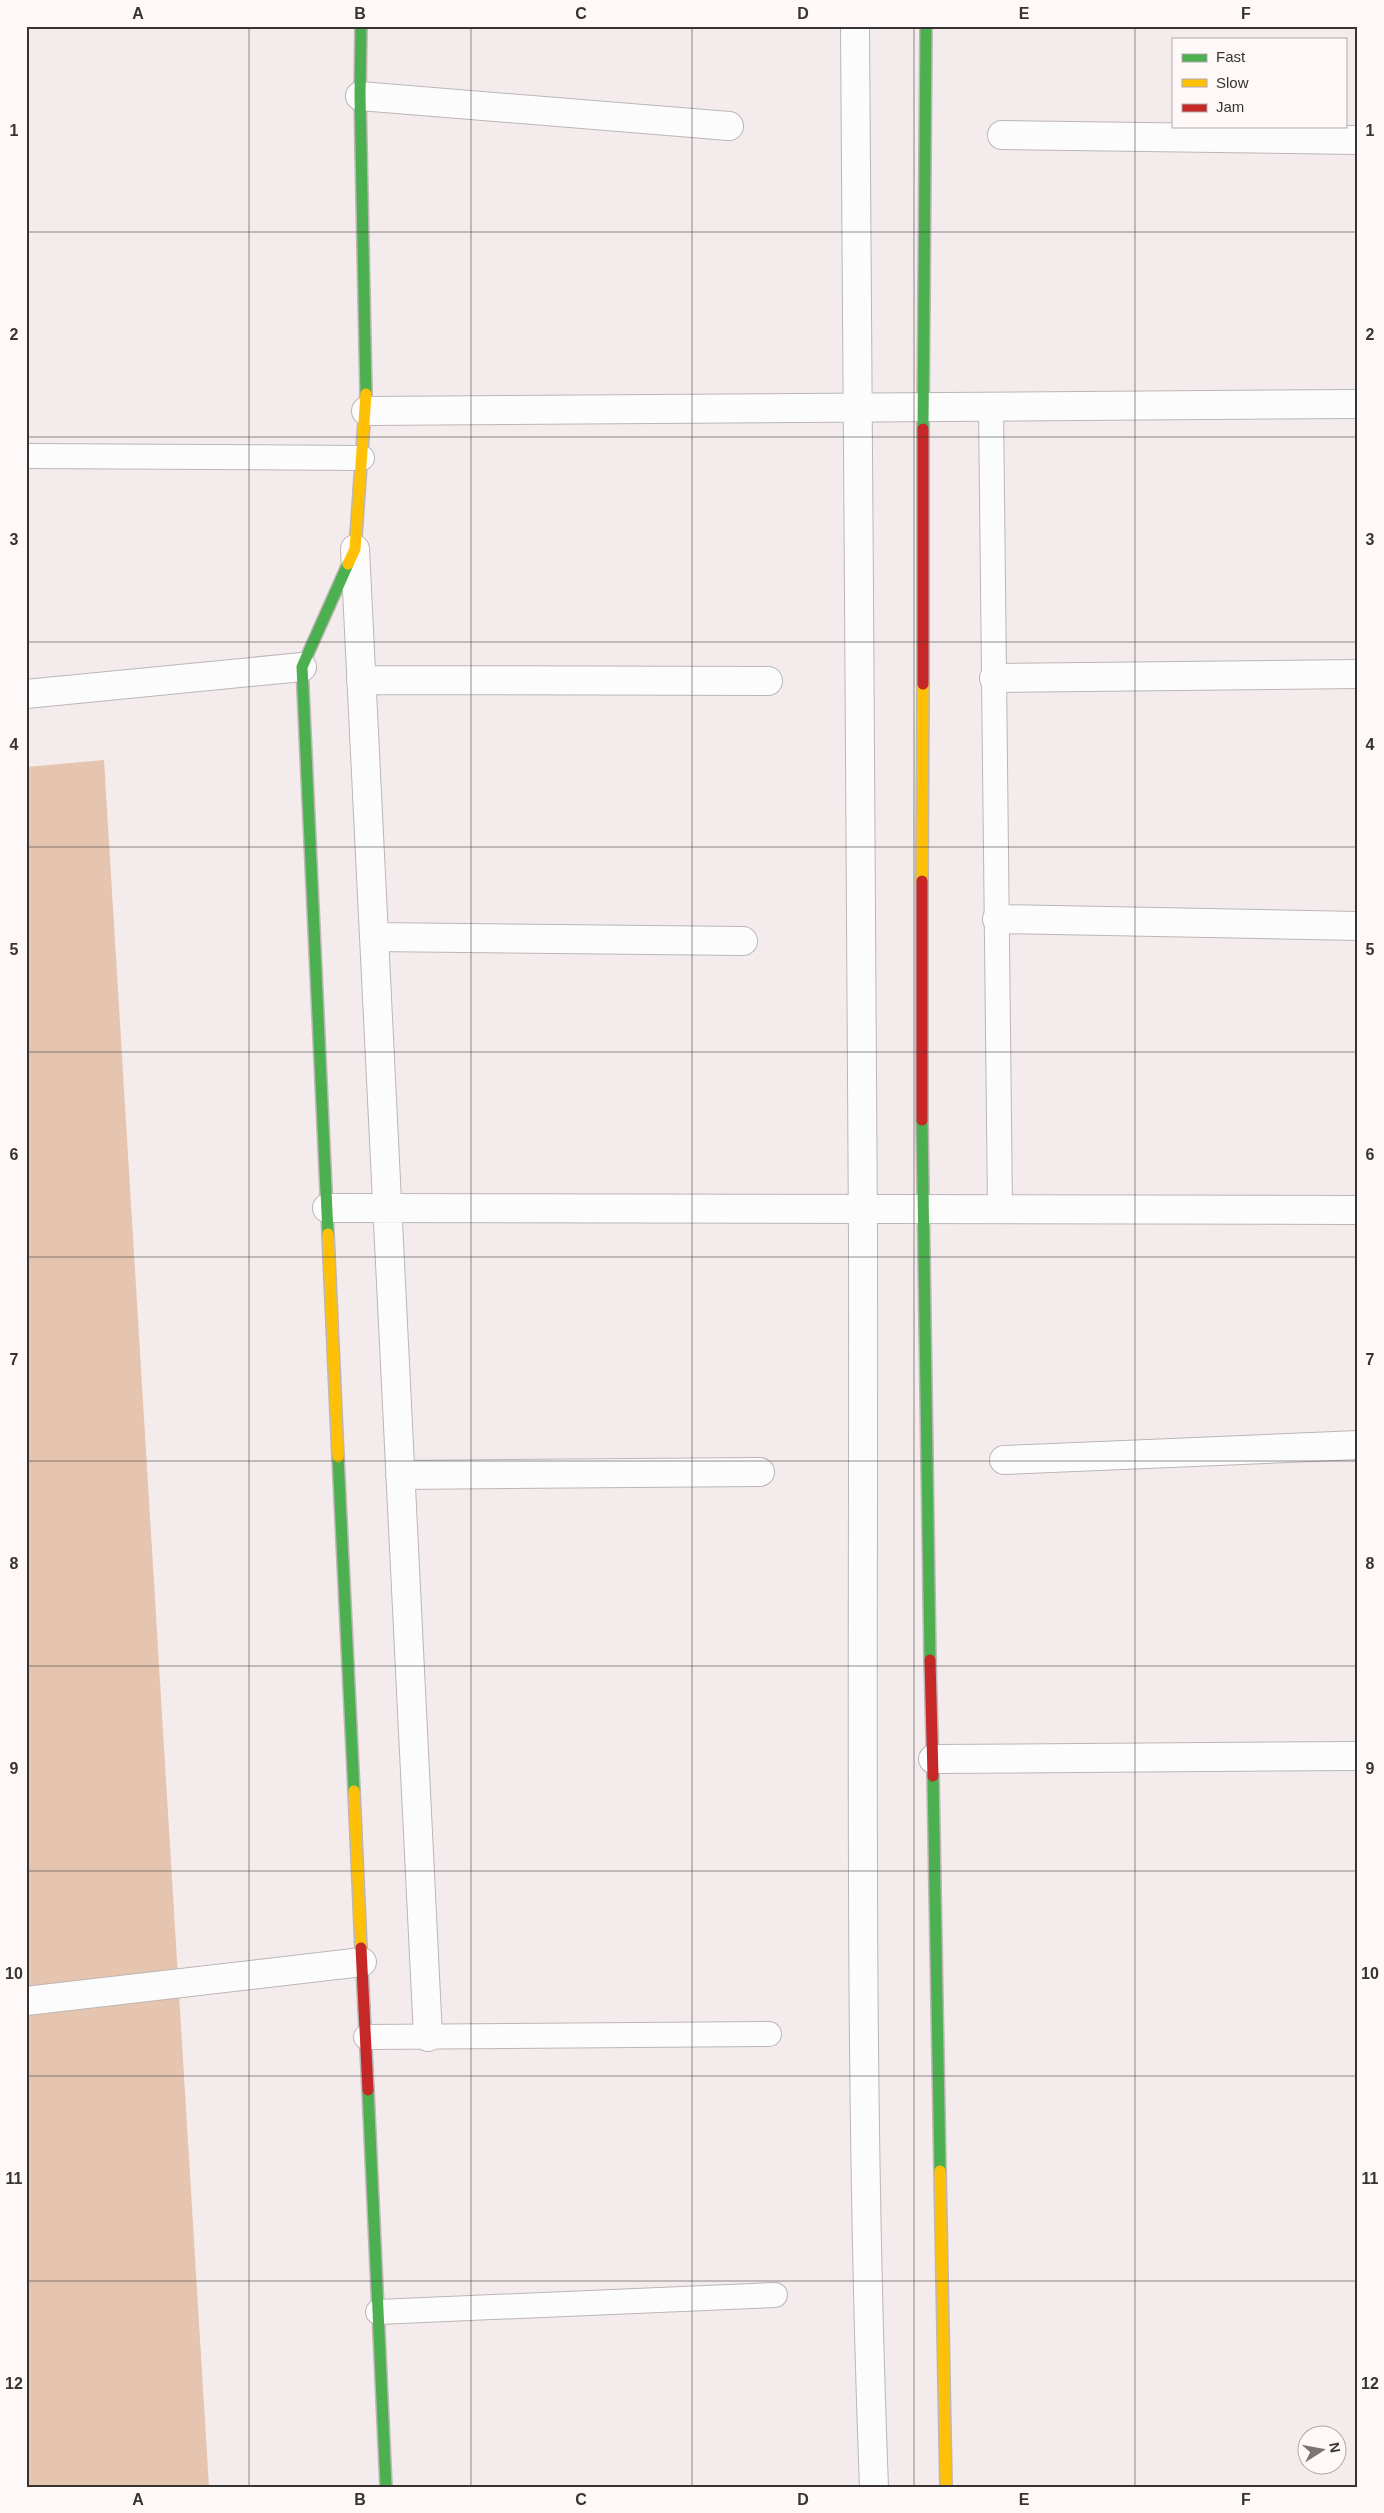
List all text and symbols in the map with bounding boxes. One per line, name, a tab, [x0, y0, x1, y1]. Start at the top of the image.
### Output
text: A	[132, 5, 144, 22]
text: B	[354, 5, 366, 22]
text: C	[575, 5, 587, 22]
text: D	[797, 5, 809, 22]
text: E	[1019, 5, 1030, 22]
text: F	[1241, 5, 1251, 22]
legend	[1172, 38, 1346, 128]
text: Fast	[1216, 48, 1246, 65]
text: Slow	[1216, 74, 1249, 91]
text: Jam	[1216, 98, 1244, 115]
text: 1	[10, 122, 19, 139]
text: 1	[1366, 122, 1375, 139]
text: 2	[10, 326, 19, 343]
text: 2	[1366, 326, 1375, 343]
text: 3	[10, 531, 19, 548]
text: 3	[1366, 531, 1375, 548]
text: 4	[10, 736, 19, 753]
text: 4	[1366, 736, 1375, 753]
text: 5	[10, 941, 19, 958]
text: 5	[1366, 941, 1375, 958]
text: 6	[10, 1146, 19, 1163]
text: 6	[1366, 1146, 1375, 1163]
text: 7	[10, 1351, 19, 1368]
text: 7	[1366, 1351, 1375, 1368]
text: 8	[10, 1555, 19, 1572]
text: 8	[1366, 1555, 1375, 1572]
text: 9	[10, 1760, 19, 1777]
text: 9	[1366, 1760, 1375, 1777]
text: 10	[5, 1965, 23, 1982]
text: 10	[1361, 1965, 1379, 1982]
text: 11	[6, 2170, 23, 2187]
text: 11	[1362, 2170, 1379, 2187]
text: 12	[5, 2375, 23, 2392]
text: 12	[1361, 2375, 1379, 2392]
north arrow	[1296, 2426, 1346, 2476]
text: N	[1326, 2441, 1344, 2454]
text: A	[132, 2491, 144, 2508]
text: B	[354, 2491, 366, 2508]
text: C	[575, 2491, 587, 2508]
text: D	[797, 2491, 809, 2508]
text: E	[1019, 2491, 1030, 2508]
text: F	[1241, 2491, 1251, 2508]

